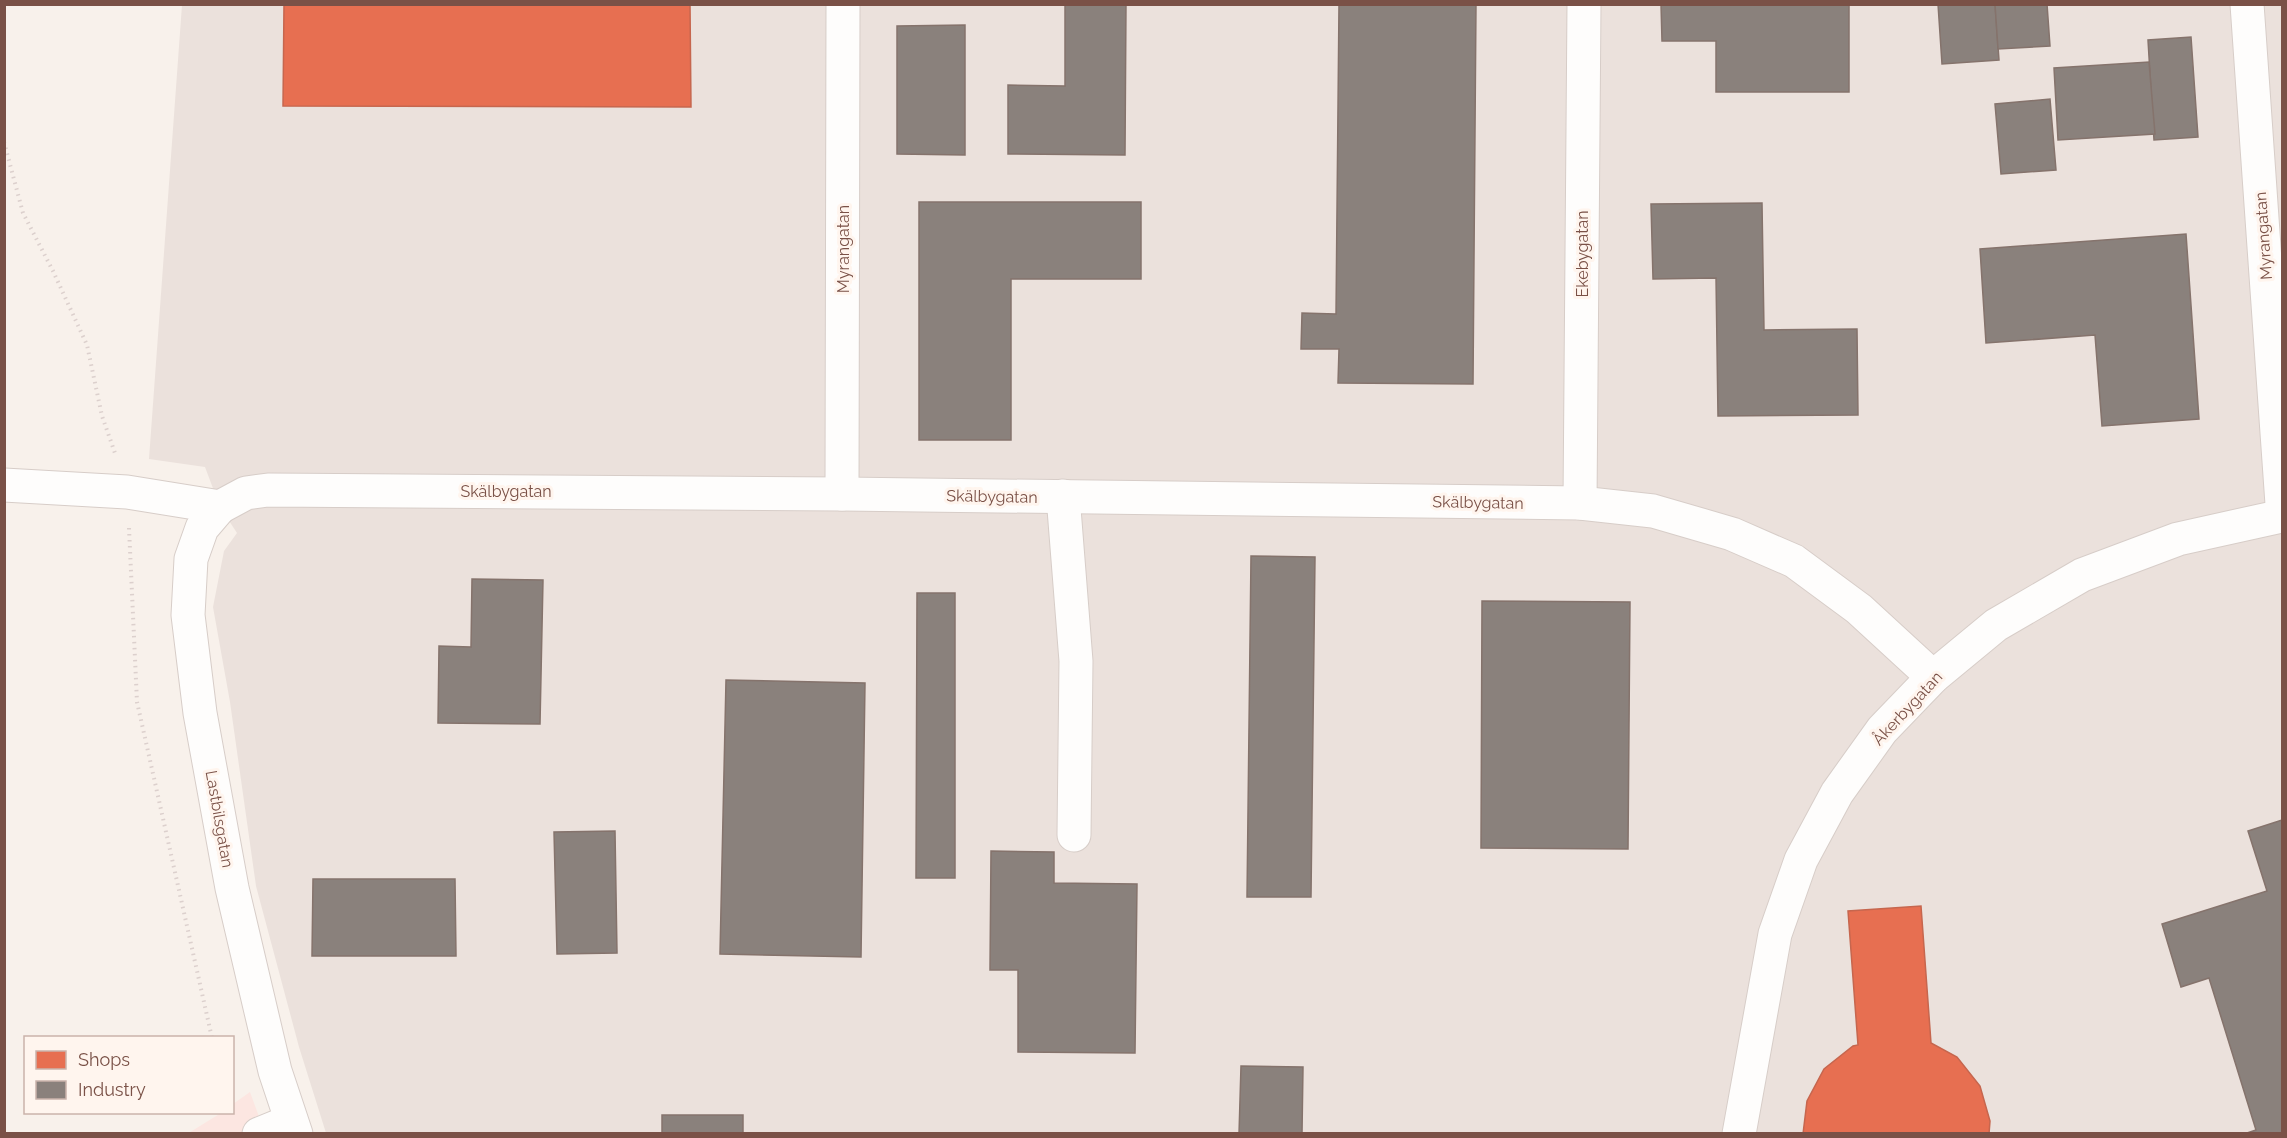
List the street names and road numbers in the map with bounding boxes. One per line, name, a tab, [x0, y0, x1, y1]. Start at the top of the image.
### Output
street label: Myrangatan	[2251, 191, 2276, 281]
street label: Myrangatan	[834, 205, 853, 293]
street label: Ekebygatan	[1573, 210, 1592, 298]
street label: Skälbygatan	[460, 482, 552, 501]
street label: Skälbygatan	[946, 486, 1038, 507]
street label: Skälbygatan	[1432, 492, 1524, 513]
street label: Åkerbygatan	[1868, 667, 1946, 749]
street label: Lastbilsgatan	[202, 769, 237, 869]

